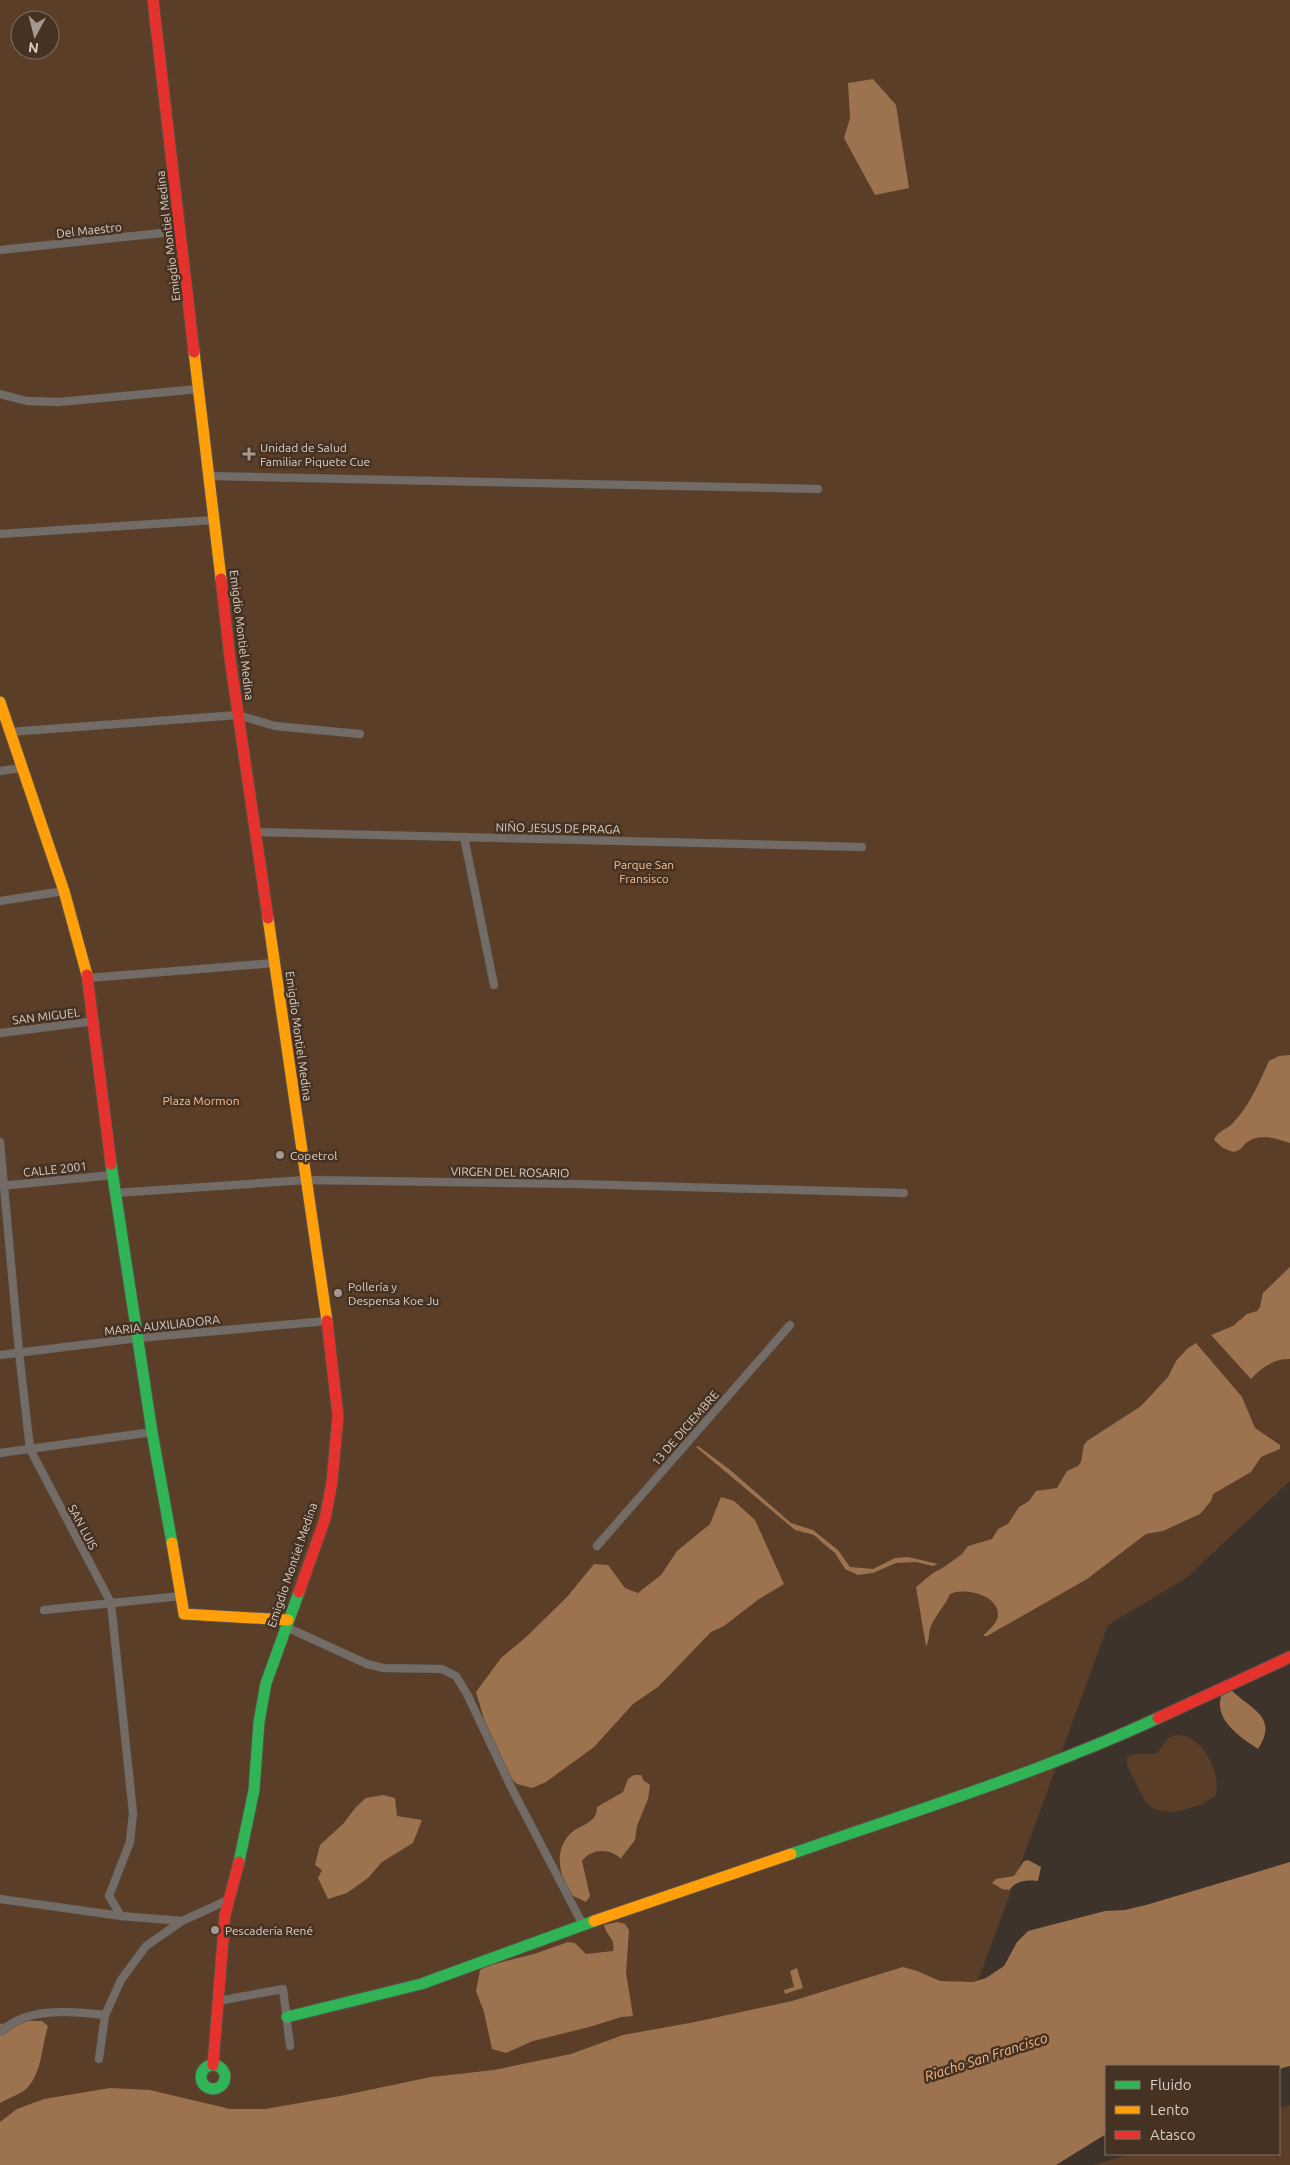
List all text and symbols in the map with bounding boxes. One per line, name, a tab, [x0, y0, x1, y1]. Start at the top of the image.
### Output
north arrow	[10, 10, 60, 60]
text: N	[27, 39, 40, 56]
street label: Emigdio Montiel Medina	[154, 170, 182, 302]
street label: Del Maestro	[56, 220, 122, 240]
place label: Unidad de Salud Familiar Piquete Cue	[260, 441, 370, 468]
marker: Unidad de Salud Familiar Piquete Cue	[242, 447, 256, 461]
street label: Emigdio Montiel Medina	[228, 569, 256, 701]
street label: NIÑO JESUS DE PRAGA	[495, 820, 621, 836]
park label: Parque San Fransisco	[614, 858, 674, 885]
street label: Emigdio Montiel Medina	[283, 970, 315, 1102]
street label: SAN MIGUEL	[12, 1005, 80, 1027]
park label: Plaza Mormon	[162, 1094, 240, 1107]
marker: Copetrol	[274, 1149, 286, 1161]
place label: Copetrol	[290, 1149, 337, 1162]
street label: CALLE 2001	[22, 1159, 88, 1179]
street label: VIRGEN DEL ROSARIO	[450, 1164, 570, 1180]
place label: Pollería y Despensa Koe Ju	[348, 1280, 439, 1307]
marker: Pollería y Despensa Koe Ju	[332, 1287, 344, 1299]
street label: MARIA AUXILIADORA	[104, 1312, 221, 1338]
street label: 13 DE DICIEMBRE	[649, 1388, 721, 1468]
street label: Emigdio Montiel Medina	[265, 1501, 319, 1629]
street label: SAN LUIS	[66, 1502, 100, 1552]
marker: Pescadería René	[209, 1924, 221, 1936]
place label: Pescadería René	[225, 1924, 313, 1937]
water label: Riacho San Francisco	[923, 2029, 1050, 2084]
legend	[1105, 2065, 1280, 2155]
text: Fluido	[1150, 2076, 1192, 2093]
text: Lento	[1150, 2101, 1189, 2118]
text: Atasco	[1150, 2126, 1196, 2143]

